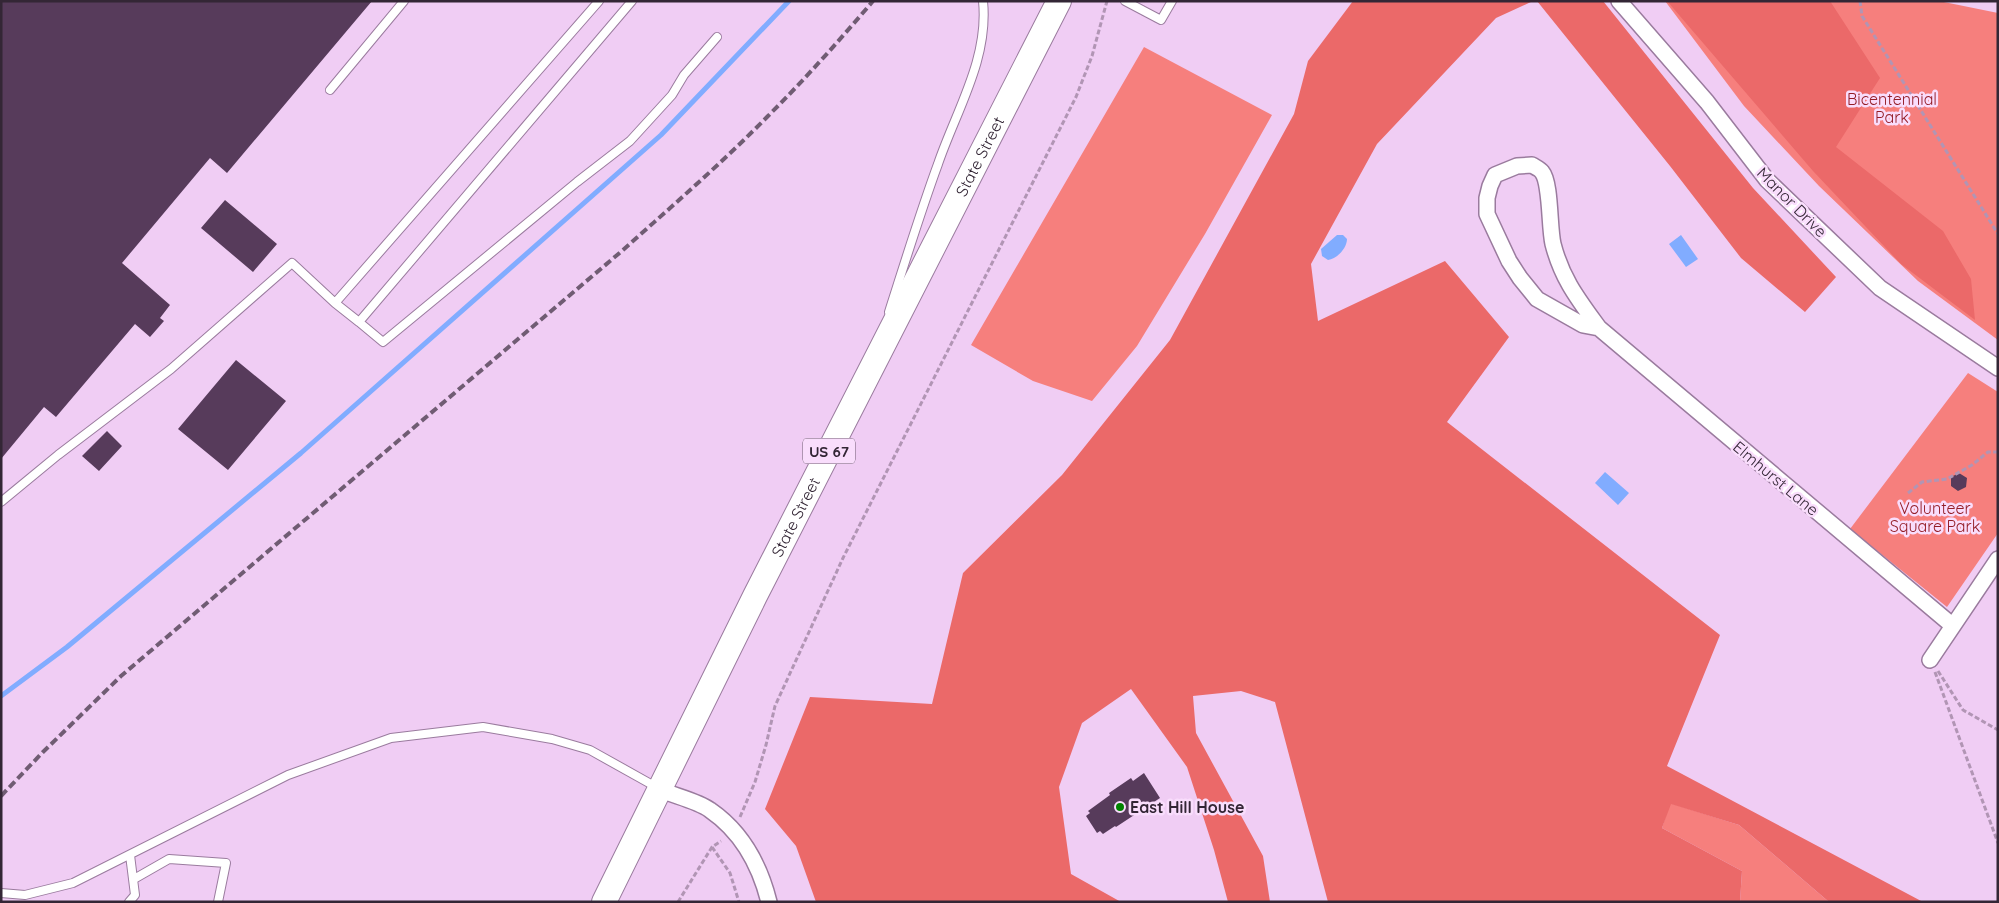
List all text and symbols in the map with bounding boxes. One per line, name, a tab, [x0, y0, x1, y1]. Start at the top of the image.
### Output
park label: Bicentennial Park	[1847, 89, 1937, 127]
street label: State Street	[951, 113, 1008, 199]
street label: Manor Drive	[1753, 163, 1831, 241]
street label: Elmhurst Lane	[1729, 436, 1823, 520]
road number: US 67	[803, 438, 855, 464]
street label: State Street	[767, 474, 824, 560]
park label: Volunteer Square Park	[1890, 498, 1980, 536]
place label: East Hill House	[1130, 797, 1244, 817]
marker: East Hill House	[1114, 801, 1126, 813]

